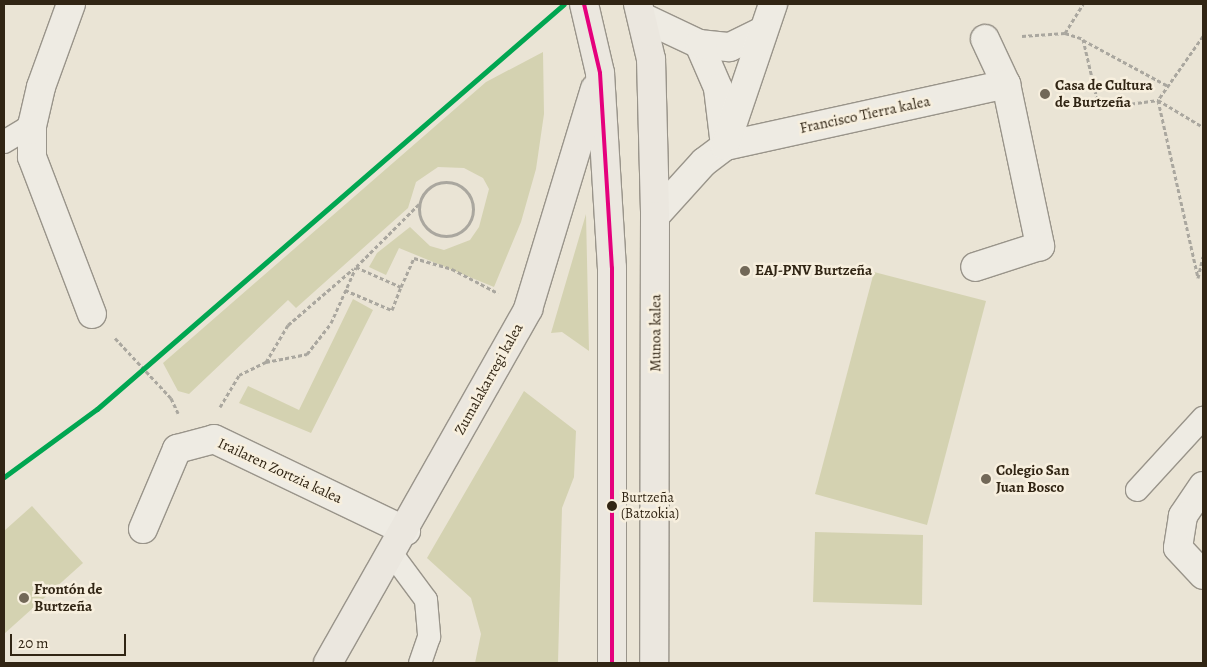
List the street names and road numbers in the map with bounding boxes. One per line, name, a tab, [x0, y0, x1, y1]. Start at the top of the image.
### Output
street label: Francisco Tierra kalea	[798, 92, 932, 138]
street label: Munoa kalea	[647, 294, 665, 372]
street label: Zumalakarregi kalea	[451, 320, 527, 438]
street label: Irailaren Zortzia kalea	[215, 434, 345, 508]

